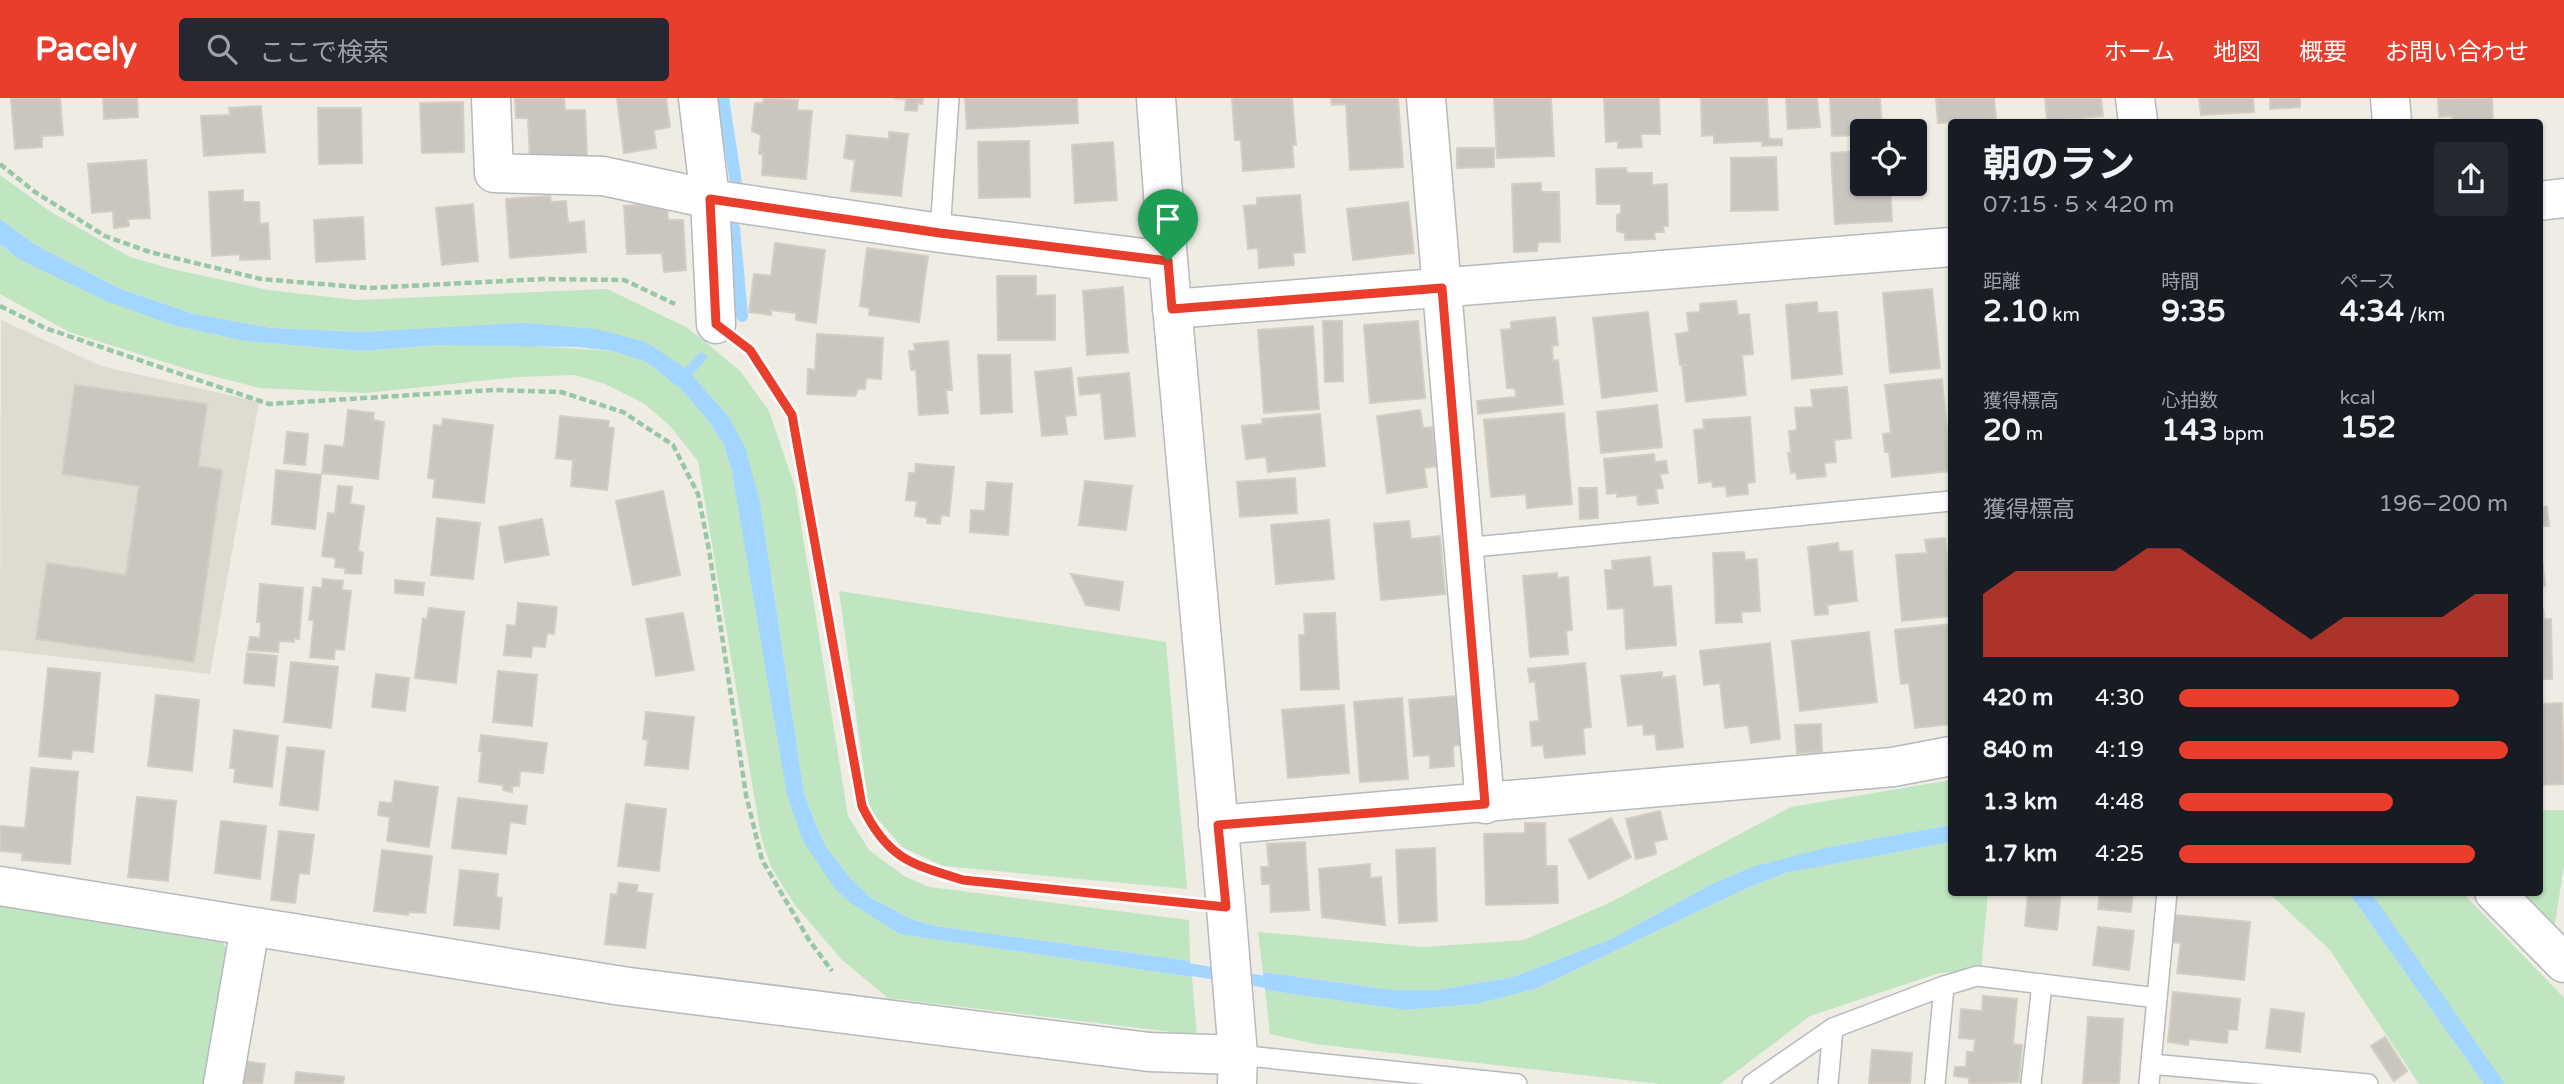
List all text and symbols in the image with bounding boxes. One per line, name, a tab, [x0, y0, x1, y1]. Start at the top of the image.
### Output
search box	[179, 18, 669, 81]
text: Pacely	[35, 30, 137, 69]
icon: search	[203, 30, 241, 68]
text: ここで検索	[259, 37, 389, 68]
text: ホーム	[2104, 38, 2175, 67]
text: 地図	[2213, 38, 2261, 67]
text: 概要	[2299, 38, 2347, 67]
text: お問い合わせ	[2385, 38, 2529, 67]
map controls	[1850, 119, 1927, 196]
button: locate	[1850, 119, 1927, 196]
text: 朝のラン	[1983, 142, 2135, 188]
button: share	[2434, 142, 2508, 216]
pin	[1138, 189, 1198, 261]
text: 07:15 · 5 × 420 m	[1983, 191, 2174, 219]
icon: arrive	[1149, 200, 1187, 238]
text: 距離	[1983, 271, 2021, 293]
text: 時間	[2161, 271, 2199, 293]
text: ペース	[2340, 271, 2396, 293]
text: 2.10	[1983, 293, 2047, 330]
text: 9:35	[2161, 293, 2226, 330]
text: 4:34	[2340, 293, 2404, 330]
text: km	[2047, 304, 2080, 326]
text: /km	[2404, 304, 2445, 326]
text: kcal	[2340, 387, 2375, 409]
text: 獲得標高	[1983, 390, 2059, 412]
text: 心拍数	[2161, 390, 2218, 412]
text: 152	[2340, 409, 2396, 446]
text: 20	[1983, 412, 2021, 449]
text: 143	[2161, 412, 2218, 449]
text: m	[2021, 423, 2043, 445]
text: bpm	[2218, 423, 2264, 445]
text: 196–200 m	[2379, 490, 2508, 518]
text: 獲得標高	[1983, 496, 2075, 524]
text: 420 m	[1983, 684, 2053, 712]
text: 4:30	[2095, 684, 2144, 712]
text: 840 m	[1983, 736, 2053, 764]
text: 4:19	[2095, 736, 2144, 764]
text: 1.3 km	[1983, 788, 2058, 816]
text: 4:48	[2095, 788, 2144, 816]
text: 1.7 km	[1983, 840, 2057, 868]
text: 4:25	[2095, 840, 2144, 868]

